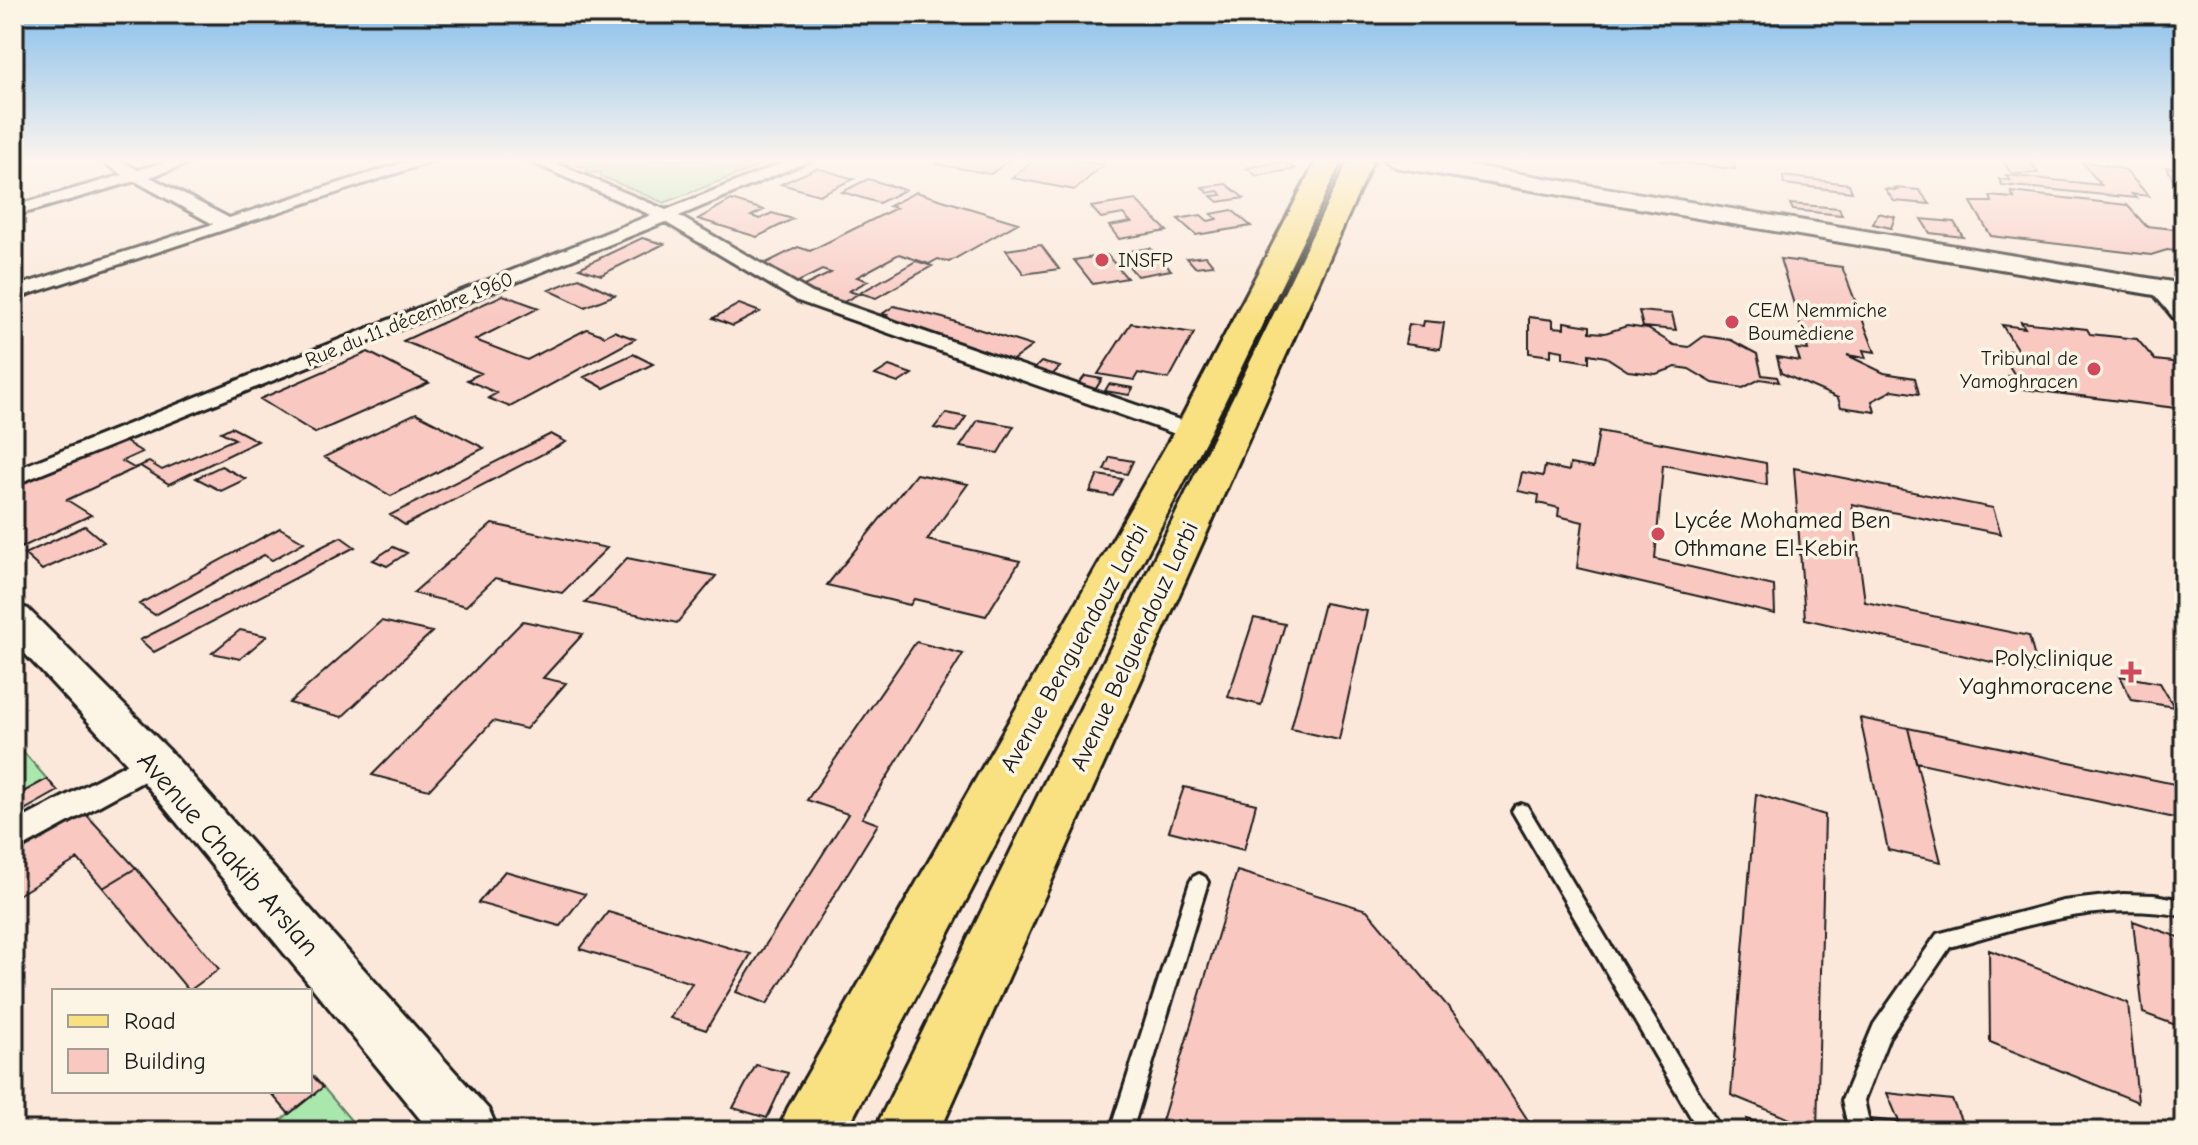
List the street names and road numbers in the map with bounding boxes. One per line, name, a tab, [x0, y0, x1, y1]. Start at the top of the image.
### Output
street label: Rue du 11 décembre 1960	[302, 267, 517, 372]
street label: Avenue Belguendouz Larbi	[1064, 517, 1204, 775]
street label: Avenue Benguendouz Larbi	[994, 519, 1154, 777]
street label: Avenue Chakib Arslan	[131, 745, 326, 962]

